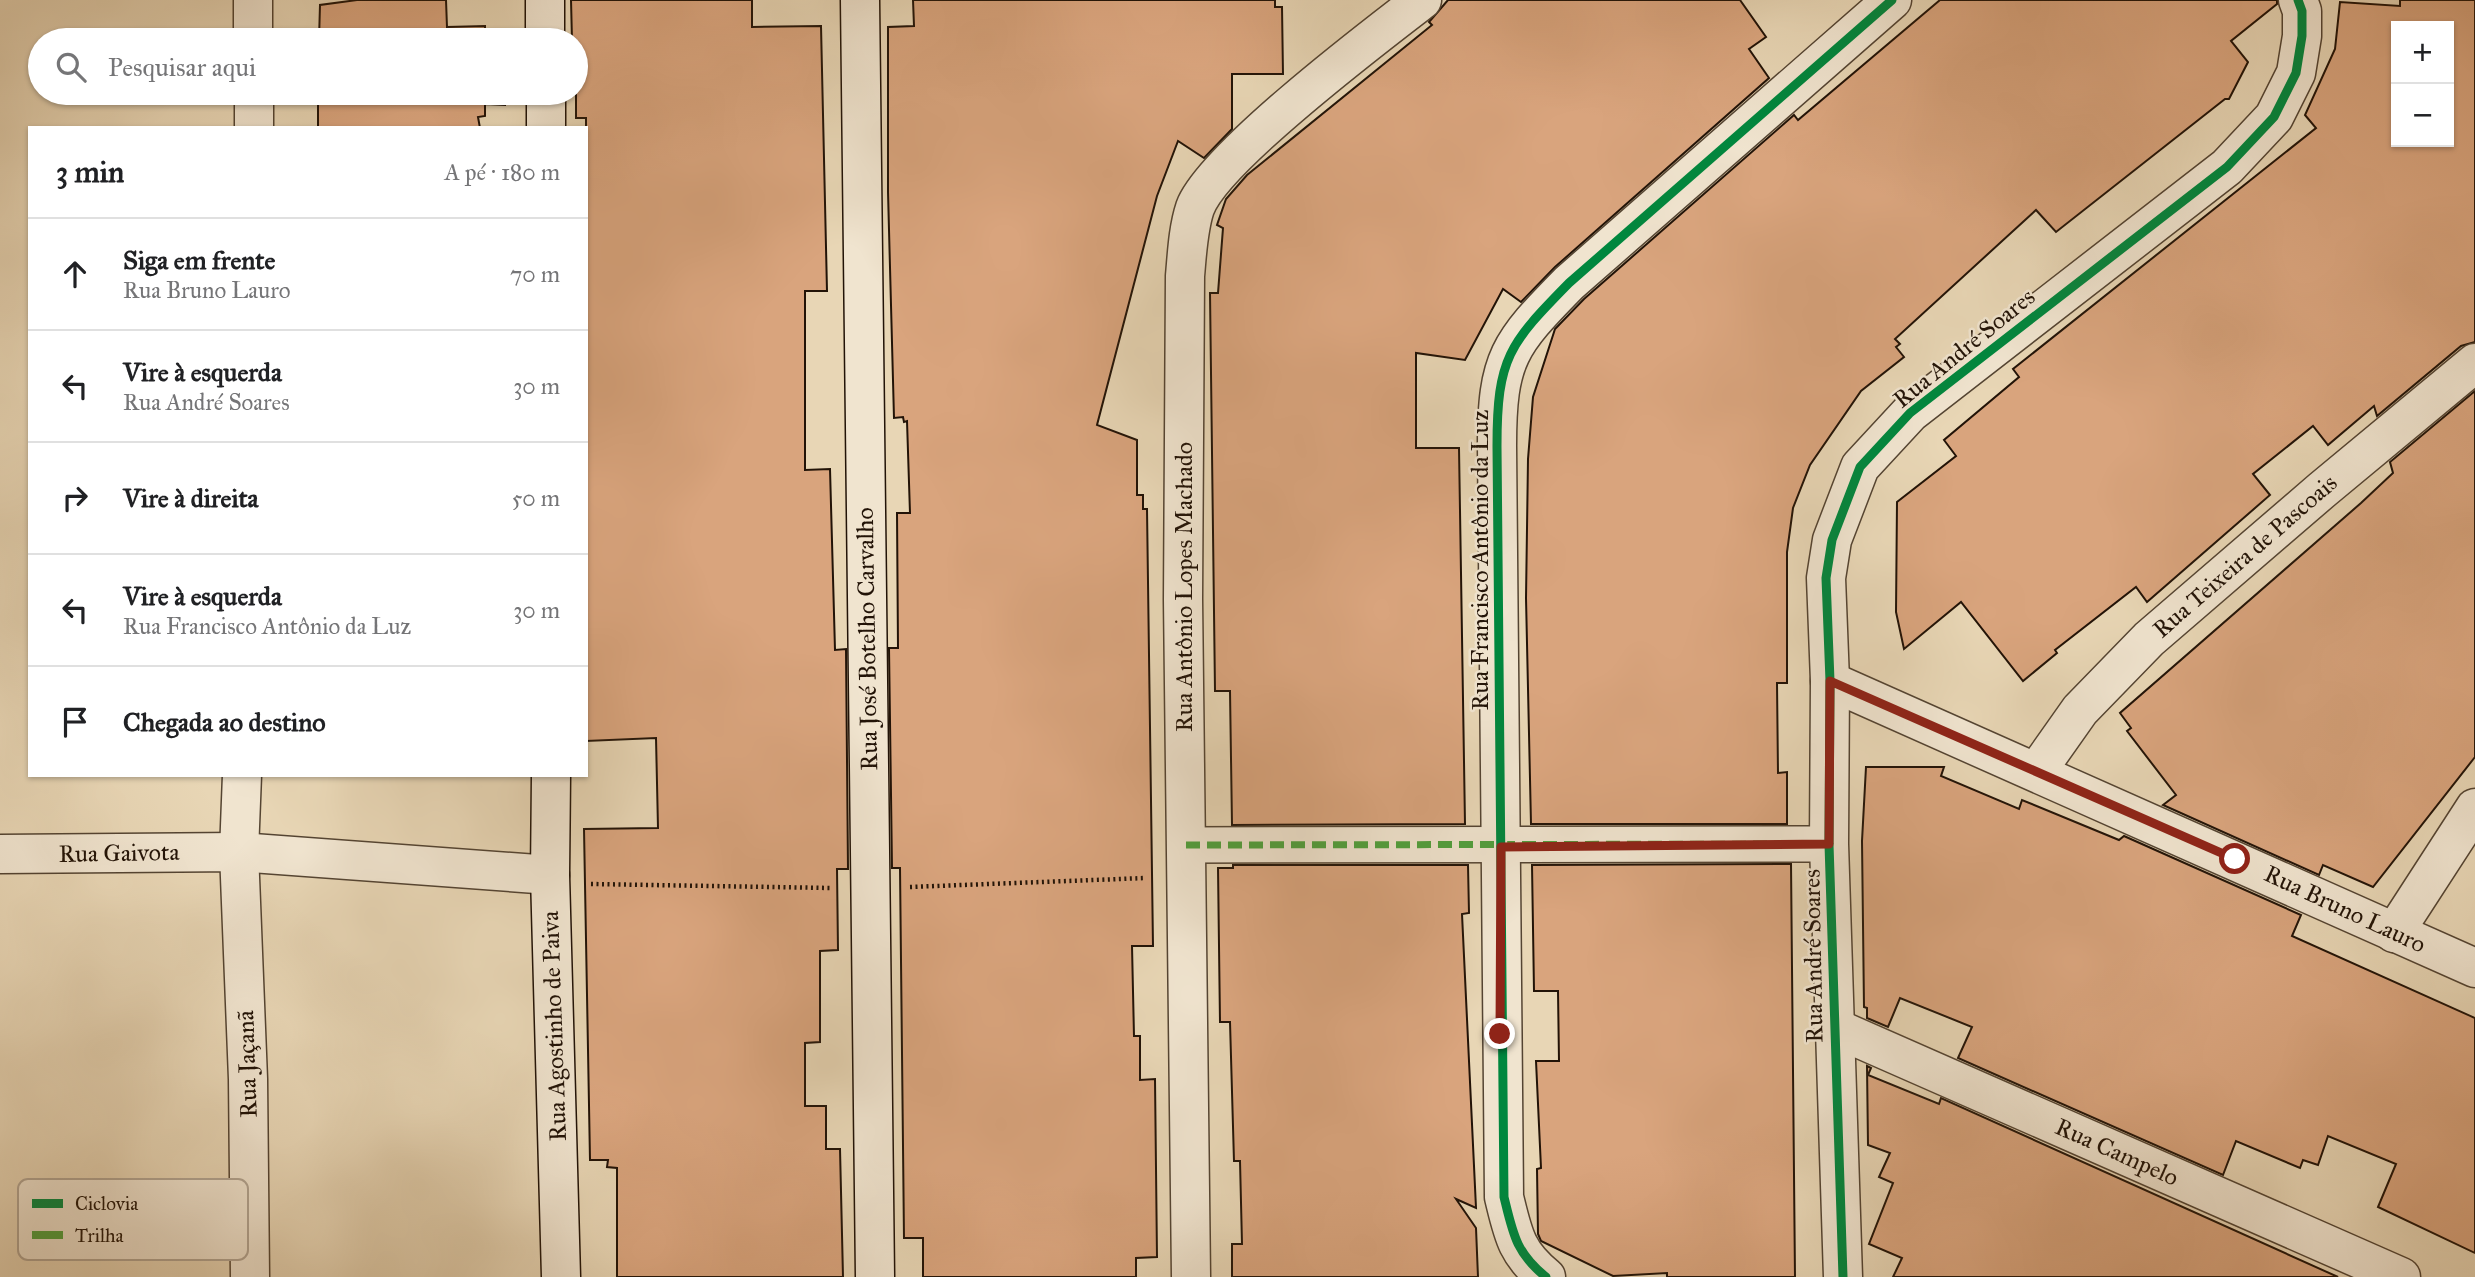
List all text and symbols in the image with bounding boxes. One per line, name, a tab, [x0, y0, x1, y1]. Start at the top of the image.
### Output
map controls	[2391, 21, 2454, 147]
button: +	[2391, 21, 2454, 84]
search box	[28, 28, 588, 105]
icon: search	[52, 48, 90, 86]
text: Pesquisar aqui	[108, 51, 256, 83]
button: −	[2391, 84, 2454, 147]
text: 3 min	[56, 154, 124, 190]
text: A pé · 180 m	[445, 158, 560, 186]
text: Siga em frente	[123, 244, 275, 276]
icon: ahead	[56, 255, 94, 293]
text: 70 m	[510, 260, 560, 288]
text: Rua Bruno Lauro	[123, 276, 290, 304]
street label: Rua André Soares	[1887, 282, 2041, 414]
text: Vire à esquerda	[123, 356, 282, 388]
icon: left	[56, 367, 94, 405]
text: 30 m	[513, 372, 560, 400]
text: Rua André Soares	[123, 388, 290, 416]
street label: Rua Francisco Antônio da Luz	[1465, 410, 1495, 710]
street label: Rua Antônio Lopes Machado	[1169, 442, 1199, 732]
street label: Rua Teixeira de Pascoais	[2147, 468, 2343, 644]
icon: right	[56, 479, 94, 517]
text: Vire à direita	[123, 482, 259, 514]
text: 50 m	[512, 484, 560, 512]
street label: Rua José Botelho Carvalho	[850, 507, 884, 771]
text: Vire à esquerda	[123, 580, 282, 612]
icon: left	[56, 591, 94, 629]
text: 30 m	[513, 596, 560, 624]
text: Rua Francisco Antônio da Luz	[123, 612, 411, 640]
icon: arrive	[56, 703, 94, 741]
text: Chegada ao destino	[123, 706, 326, 738]
street label: Rua Gaivota	[58, 837, 181, 869]
route start	[2219, 843, 2250, 874]
street label: Rua Bruno Lauro	[2259, 858, 2431, 960]
street label: Rua André Soares	[1796, 869, 1830, 1043]
street label: Rua Agostinho de Paiva	[535, 909, 573, 1142]
street label: Rua Jaçanã	[230, 1009, 264, 1118]
route end	[1484, 1018, 1515, 1049]
street label: Rua Campelo	[2051, 1111, 2183, 1193]
legend	[18, 1179, 248, 1260]
text: Ciclovia	[75, 1192, 139, 1215]
text: Trilha	[75, 1224, 125, 1247]

